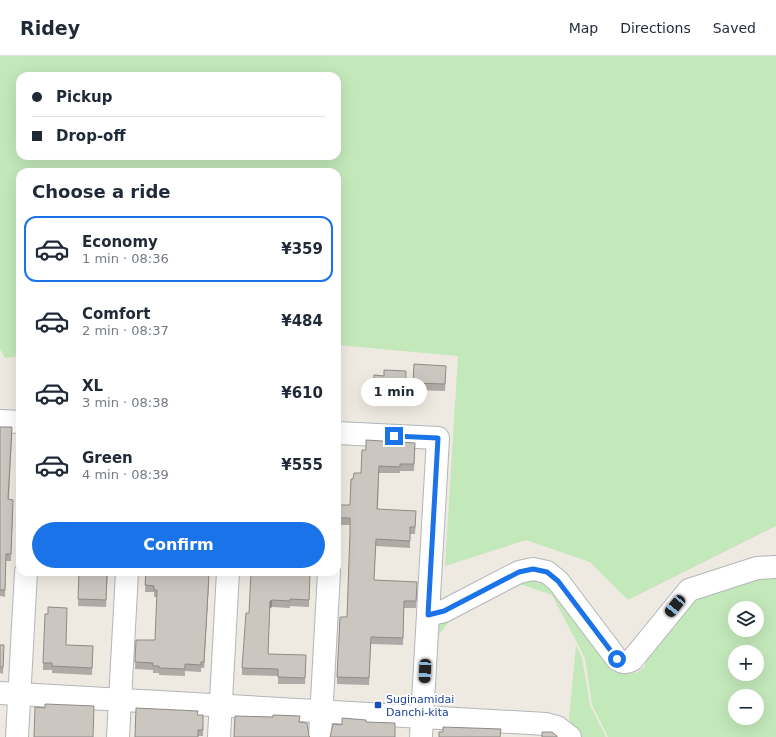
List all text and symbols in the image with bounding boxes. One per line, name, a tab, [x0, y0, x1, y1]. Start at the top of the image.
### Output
text: Ridey	[20, 17, 80, 39]
text: Map	[569, 20, 598, 36]
text: Directions	[620, 20, 691, 36]
text: Saved	[713, 20, 756, 36]
text: Pickup	[56, 88, 112, 106]
text: Drop-off	[56, 127, 126, 145]
text: Choose a ride	[32, 181, 171, 202]
icon: car	[34, 231, 70, 267]
text: Economy	[82, 233, 158, 251]
text: ¥359	[281, 240, 323, 258]
text: 1 min · 08:36	[82, 251, 169, 266]
icon: car	[34, 303, 70, 339]
text: Comfort	[82, 305, 150, 323]
text: ¥484	[281, 312, 323, 330]
text: 2 min · 08:37	[82, 323, 169, 338]
icon: car	[34, 375, 70, 411]
text: XL	[82, 377, 103, 395]
callout: 1 min	[361, 378, 427, 406]
text: ¥610	[281, 384, 323, 402]
text: 1 min	[374, 384, 414, 399]
text: 3 min · 08:38	[82, 395, 169, 410]
route end	[385, 427, 403, 445]
icon: car	[34, 447, 70, 483]
text: Green	[82, 449, 133, 467]
text: ¥555	[281, 456, 323, 474]
text: 4 min · 08:39	[82, 467, 169, 482]
button: Confirm	[32, 522, 325, 568]
car	[663, 593, 687, 619]
map controls	[728, 601, 764, 725]
button: layers	[728, 601, 764, 637]
button: +	[728, 645, 764, 681]
route start	[608, 650, 626, 668]
car	[418, 659, 432, 683]
button: −	[728, 689, 764, 725]
place label: Suginamidai Danchi-kita	[386, 693, 454, 719]
marker: Suginamidai Danchi-kita	[373, 700, 383, 710]

